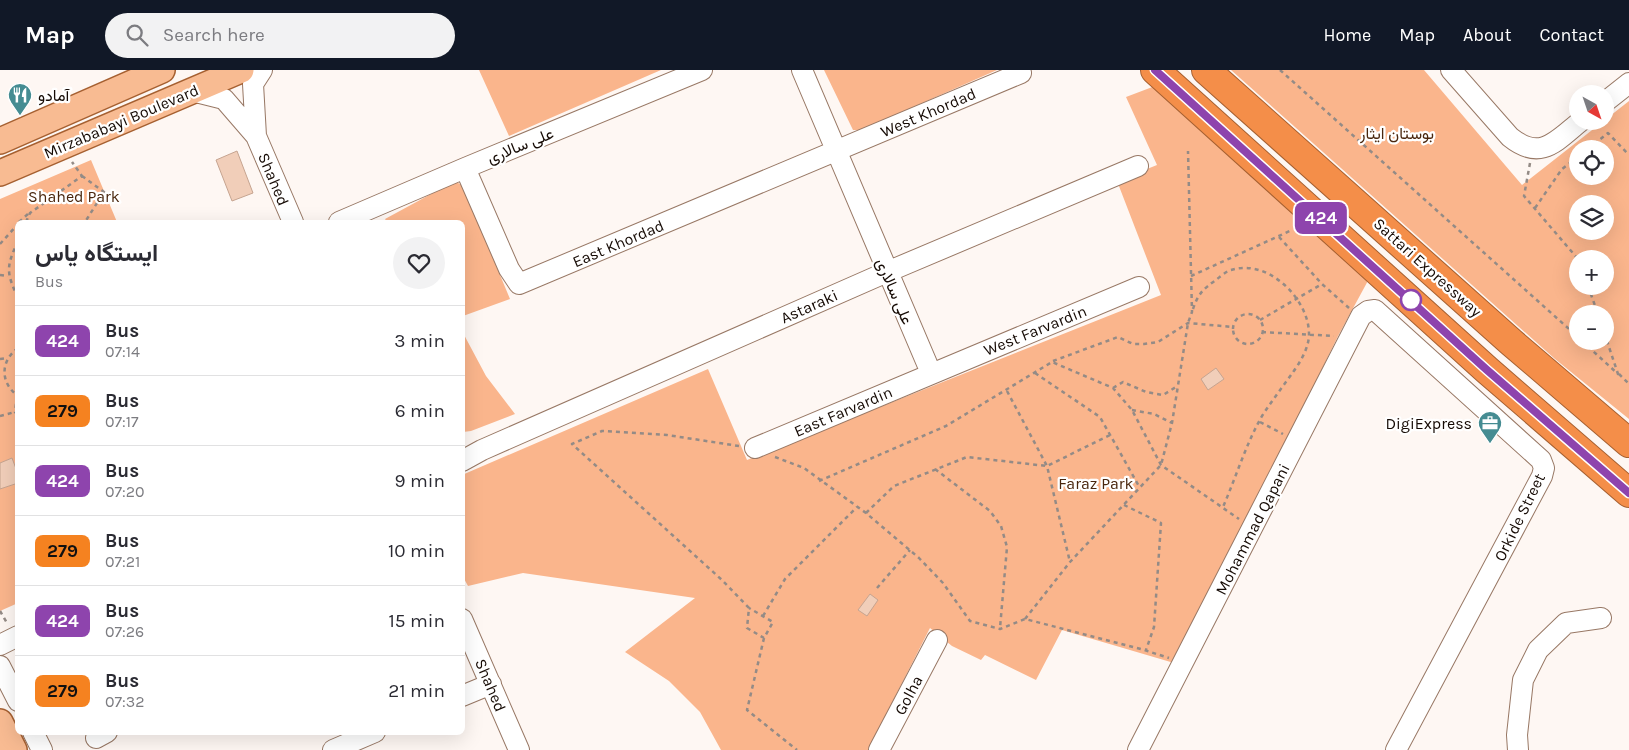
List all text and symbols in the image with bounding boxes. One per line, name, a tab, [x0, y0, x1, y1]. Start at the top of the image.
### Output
search box	[105, 13, 455, 58]
text: Map	[25, 21, 75, 49]
icon: search	[123, 21, 151, 49]
text: Search here	[163, 24, 265, 46]
text: Home	[1323, 24, 1371, 46]
text: Map	[1399, 24, 1435, 46]
text: About	[1463, 24, 1512, 46]
text: Contact	[1540, 24, 1604, 46]
street label: Mirzababayi Boulevard	[41, 80, 201, 163]
restaurant icon: آمادو	[7, 82, 33, 116]
street label: West Khordad	[878, 84, 979, 141]
north arrow	[1569, 85, 1614, 130]
map controls	[1569, 85, 1614, 350]
place label: آمادو	[38, 86, 70, 106]
street label: علی سالاری	[484, 123, 557, 168]
park label: بوستان ایثار	[1359, 124, 1434, 144]
button: locate	[1569, 140, 1614, 185]
street label: Shahed	[254, 150, 293, 208]
park label: Shahed Park	[28, 187, 120, 206]
button: layers	[1569, 195, 1614, 240]
line badge: 424	[1292, 202, 1350, 234]
text: 424	[1305, 207, 1337, 229]
street label: Sattari Expressway	[1370, 214, 1486, 321]
street label: East Khordad	[570, 216, 667, 271]
button: heart	[393, 237, 445, 289]
text: ایستگاه یاس	[35, 239, 158, 267]
button: +	[1569, 250, 1614, 295]
street label: علی سالاری	[871, 255, 917, 328]
text: Bus	[35, 272, 63, 291]
street label: Astaraki	[778, 285, 841, 328]
unlabelled marker	[1400, 289, 1422, 311]
street label: West Farvardin	[981, 301, 1089, 360]
button: −	[1569, 305, 1614, 350]
text: Bus	[105, 320, 139, 342]
text: 424	[46, 330, 79, 352]
text: 3 min	[394, 330, 445, 352]
text: 07:14	[105, 342, 140, 361]
street label: East Farvardin	[791, 382, 895, 441]
text: Bus	[105, 390, 139, 412]
text: 279	[47, 400, 78, 422]
text: 6 min	[395, 400, 445, 422]
office icon: DigiExpress	[1477, 410, 1503, 444]
text: 07:17	[105, 412, 139, 431]
place label: DigiExpress	[1386, 414, 1472, 433]
text: Bus	[105, 460, 139, 482]
street label: Mohammad Qapani	[1211, 460, 1294, 598]
text: 424	[46, 470, 79, 492]
text: 9 min	[395, 470, 445, 492]
street label: Orkide Street	[1490, 470, 1549, 564]
park label: Faraz Park	[1058, 474, 1134, 493]
text: 07:20	[105, 482, 144, 501]
text: Bus	[105, 530, 139, 552]
text: 279	[47, 540, 78, 562]
text: 10 min	[388, 540, 445, 562]
text: 07:21	[105, 552, 140, 571]
text: Bus	[105, 600, 139, 622]
text: 424	[46, 610, 79, 632]
text: 15 min	[389, 610, 445, 632]
text: 07:26	[105, 622, 144, 641]
street label: Shahed	[471, 656, 510, 714]
text: Bus	[105, 670, 139, 692]
street label: Golha	[890, 672, 927, 718]
text: 279	[47, 680, 78, 702]
text: 21 min	[388, 680, 445, 702]
text: 07:32	[105, 692, 144, 711]

